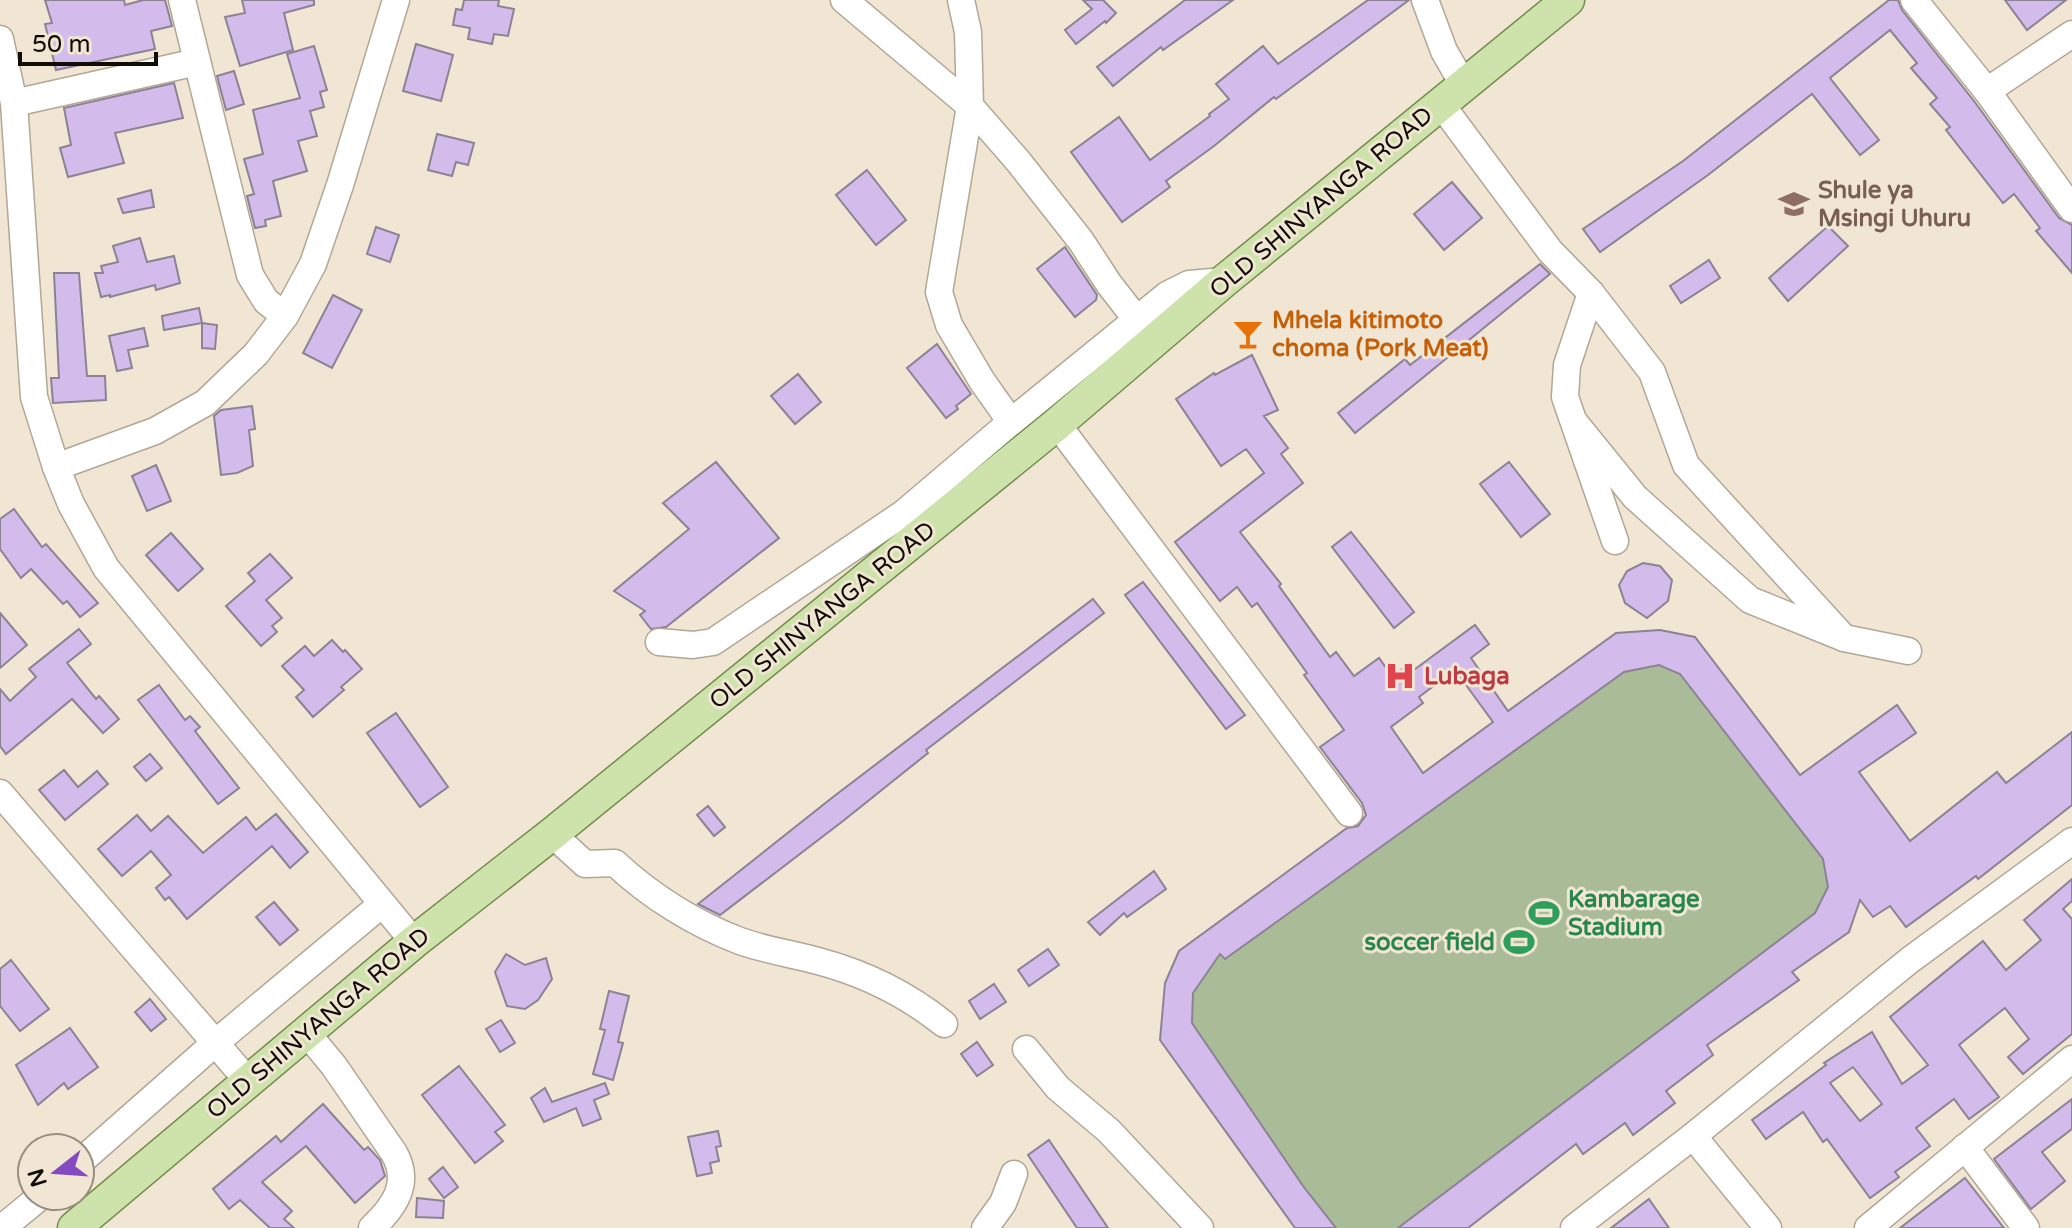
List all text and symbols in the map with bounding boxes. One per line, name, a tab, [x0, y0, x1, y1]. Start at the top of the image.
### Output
scale bar	[20, 16, 156, 66]
text: 50 m	[32, 30, 90, 59]
street label: OLD SHINYANGA ROAD	[1204, 101, 1439, 304]
place label: Shule ya Msingi Uhuru	[1818, 176, 1971, 233]
school or university icon: Shule ya Msingi Uhuru	[1777, 187, 1811, 221]
place label: Mhela kitimoto choma (Pork Meat)	[1272, 306, 1489, 363]
bar icon: Mhela kitimoto choma (Pork Meat)	[1231, 317, 1265, 351]
street label: OLD SHINYANGA ROAD	[704, 515, 941, 715]
hospital icon: Lubaga	[1383, 659, 1417, 693]
place label: Lubaga	[1424, 662, 1510, 691]
place label: Kambarage Stadium	[1568, 885, 1700, 942]
sports icon: Kambarage Stadium	[1527, 896, 1561, 930]
street label: OLD SHINYANGA ROAD	[201, 922, 436, 1125]
sports icon: soccer field	[1502, 925, 1536, 959]
place label: soccer field	[1364, 928, 1495, 957]
north arrow	[16, 1132, 96, 1212]
text: N	[23, 1165, 53, 1190]

